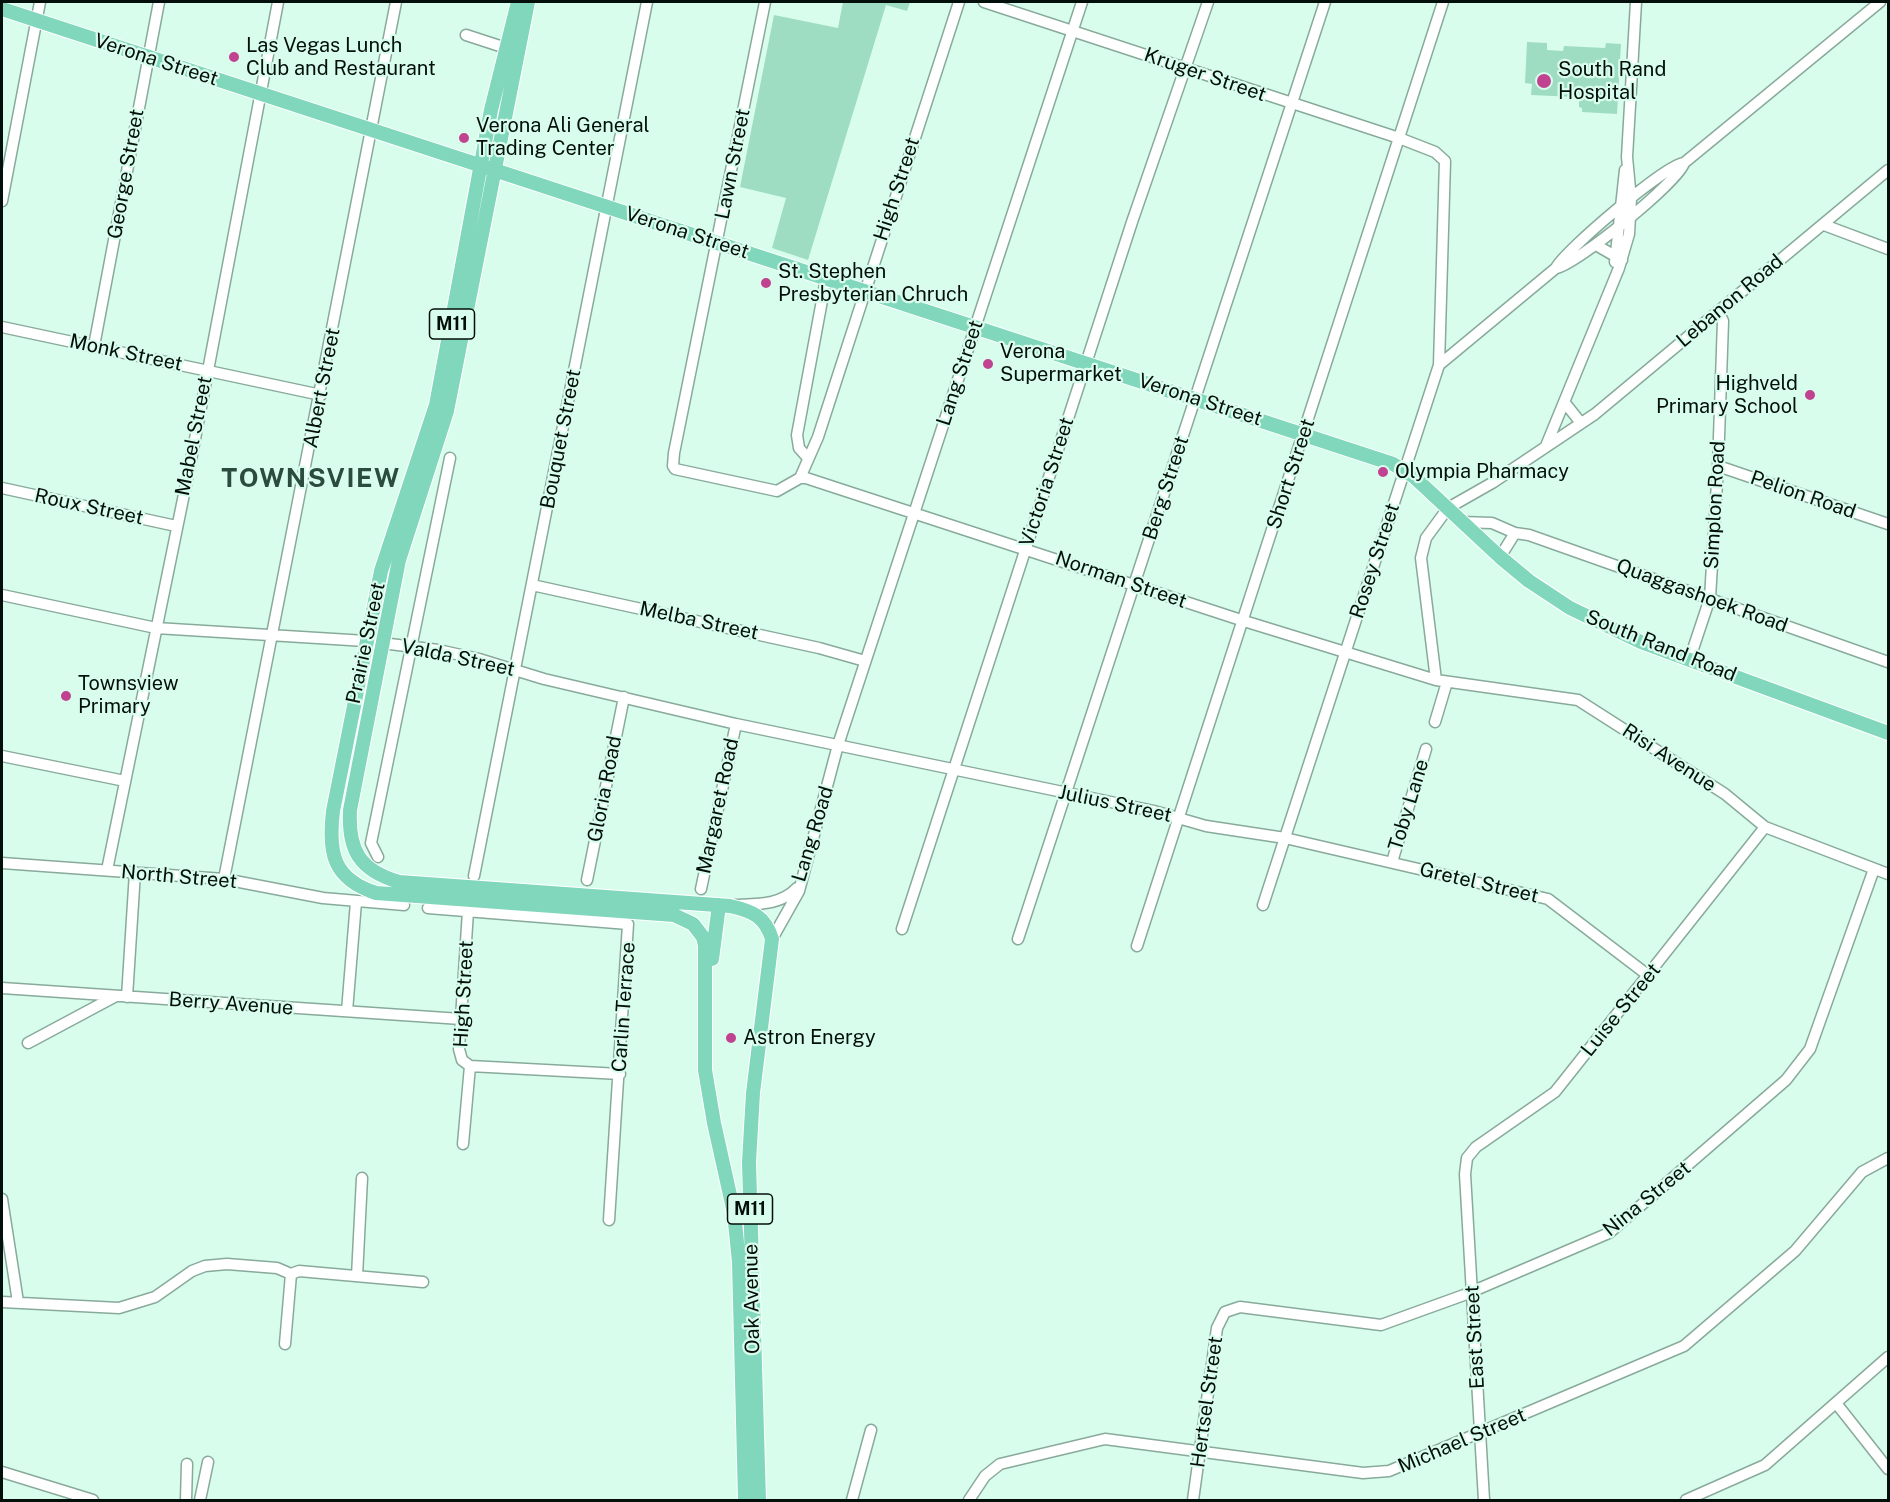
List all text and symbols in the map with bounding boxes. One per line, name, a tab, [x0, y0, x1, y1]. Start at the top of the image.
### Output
street label: Verona Street	[91, 29, 221, 91]
place label: Las Vegas Lunch Club and Restaurant	[246, 34, 436, 81]
street label: Kruger Street	[1141, 43, 1269, 107]
marker: Las Vegas Lunch Club and Restaurant	[227, 50, 241, 64]
place label: South Rand Hospital	[1558, 58, 1666, 105]
marker: South Rand Hospital	[1535, 72, 1553, 90]
street label: George Street	[103, 107, 149, 241]
street label: Lawn Street	[711, 107, 755, 221]
place label: Verona Ali General Trading Center	[476, 114, 650, 161]
marker: Verona Ali General Trading Center	[457, 131, 471, 145]
street label: High Street	[869, 134, 925, 244]
street label: Verona Street	[622, 202, 752, 264]
street label: Lebanon Road	[1672, 249, 1788, 353]
place label: St. Stephen Presbyterian Chruch	[778, 260, 968, 307]
marker: St. Stephen Presbyterian Chruch	[759, 276, 773, 290]
road number: M11	[430, 309, 474, 339]
street label: Lang Street	[932, 317, 988, 429]
street label: Albert Street	[299, 326, 345, 450]
street label: Monk Street	[67, 329, 185, 377]
place label: Verona Supermarket	[1000, 340, 1122, 387]
marker: Verona Supermarket	[981, 357, 995, 371]
street label: Bouquet Street	[536, 367, 586, 511]
street label: Verona Street	[1135, 369, 1265, 431]
place label: Highveld Primary School	[1656, 372, 1798, 419]
street label: Mabel Street	[171, 374, 217, 498]
marker: Highveld Primary School	[1803, 388, 1817, 402]
street label: Victoria Street	[1015, 414, 1079, 550]
street label: Short Street	[1262, 416, 1320, 532]
street label: Berg Street	[1138, 433, 1194, 543]
street label: Simplon Road	[1700, 440, 1730, 570]
place label: Olympia Pharmacy	[1395, 460, 1569, 484]
district label: TOWNSVIEW	[221, 463, 401, 495]
marker: Olympia Pharmacy	[1376, 465, 1390, 479]
street label: Pelion Road	[1747, 466, 1859, 524]
street label: Roux Street	[32, 484, 146, 530]
street label: Rosey Street	[1345, 500, 1405, 622]
street label: Norman Street	[1052, 546, 1190, 614]
street label: Quaggashoek Road	[1613, 554, 1791, 638]
street label: Prairie Street	[341, 580, 391, 706]
street label: Melba Street	[637, 597, 761, 645]
street label: South Rand Road	[1582, 605, 1740, 687]
street label: Valda Street	[399, 634, 517, 682]
place label: Townsview Primary	[78, 672, 179, 719]
marker: Townsview Primary	[59, 689, 73, 703]
street label: Risi Avenue	[1618, 719, 1720, 797]
street label: Gloria Road	[583, 734, 627, 844]
street label: Margaret Road	[692, 736, 744, 876]
street label: Toby Lane	[1384, 756, 1434, 854]
street label: Julius Street	[1056, 780, 1174, 828]
street label: Lang Road	[787, 783, 839, 885]
street label: Gretel Street	[1417, 858, 1541, 908]
street label: North Street	[120, 860, 238, 894]
street label: High Street	[449, 940, 479, 1048]
street label: Carlin Terrace	[607, 941, 641, 1073]
street label: Luise Street	[1576, 959, 1666, 1061]
street label: Berry Avenue	[168, 988, 294, 1020]
place label: Astron Energy	[743, 1026, 876, 1050]
marker: Astron Energy	[724, 1031, 738, 1045]
street label: Nina Street	[1598, 1156, 1696, 1242]
road number: M11	[728, 1194, 772, 1224]
street label: Oak Avenue	[739, 1244, 765, 1354]
street label: East Street	[1460, 1284, 1490, 1390]
street label: Hertsel Street	[1186, 1335, 1228, 1469]
street label: Michael Street	[1394, 1403, 1530, 1479]

